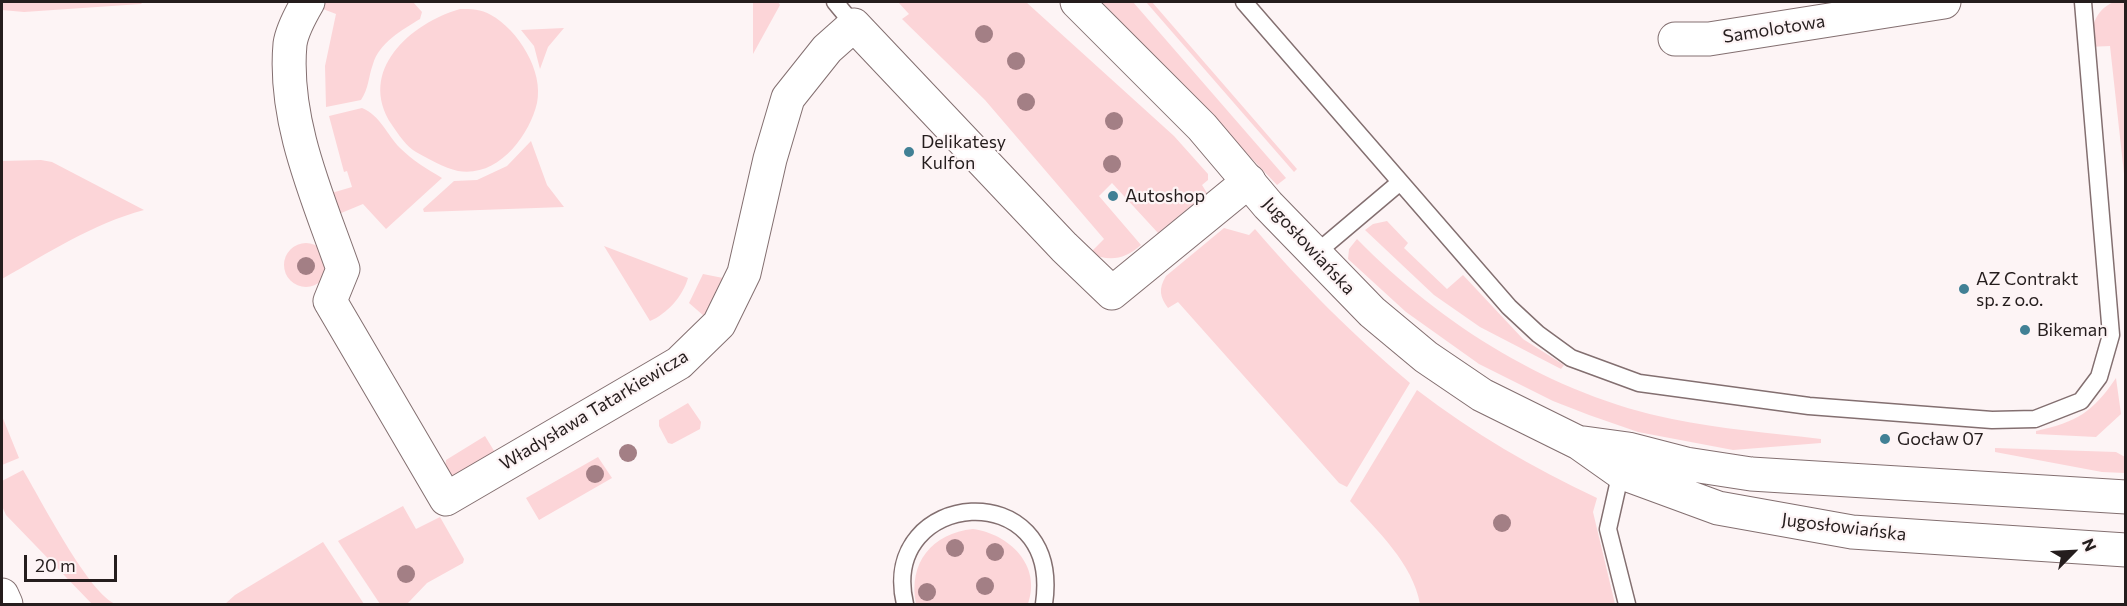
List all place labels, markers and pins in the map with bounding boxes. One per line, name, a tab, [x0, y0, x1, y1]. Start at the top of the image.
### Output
place label: Delikatesy Kulfon	[921, 131, 1006, 174]
marker: Delikatesy Kulfon	[902, 145, 916, 159]
place label: Autoshop	[1125, 185, 1205, 207]
marker: Autoshop	[1106, 189, 1120, 203]
place label: AZ Contrakt sp. z o.o.	[1976, 268, 2078, 310]
marker: AZ Contrakt sp. z o.o.	[1957, 282, 1971, 296]
place label: Bikeman	[2037, 319, 2108, 341]
marker: Bikeman	[2018, 323, 2032, 337]
place label: Gocław 07	[1897, 428, 1984, 450]
marker: Gocław 07	[1878, 432, 1892, 446]

